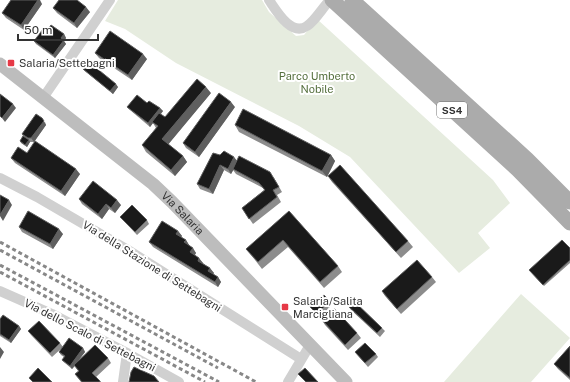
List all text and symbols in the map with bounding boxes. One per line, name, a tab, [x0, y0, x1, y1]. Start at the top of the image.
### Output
scale bar	[18, 16, 98, 42]
text: 50 m	[24, 23, 52, 37]
place label: Salaria/Settebagni	[19, 57, 115, 69]
marker: Salaria/Settebagni	[6, 58, 16, 68]
park label: Parco Umberto Nobile	[279, 70, 355, 95]
road number: SS4	[437, 102, 467, 118]
street label: Via Salaria	[159, 189, 206, 237]
street label: Via della Stazione di Settebagni	[80, 218, 224, 314]
place label: Salaria/Salita Marcigliana	[293, 295, 362, 320]
street label: Via dello Scalo di Settebagni	[22, 297, 158, 373]
marker: Salaria/Salita Marcigliana	[280, 302, 290, 312]

